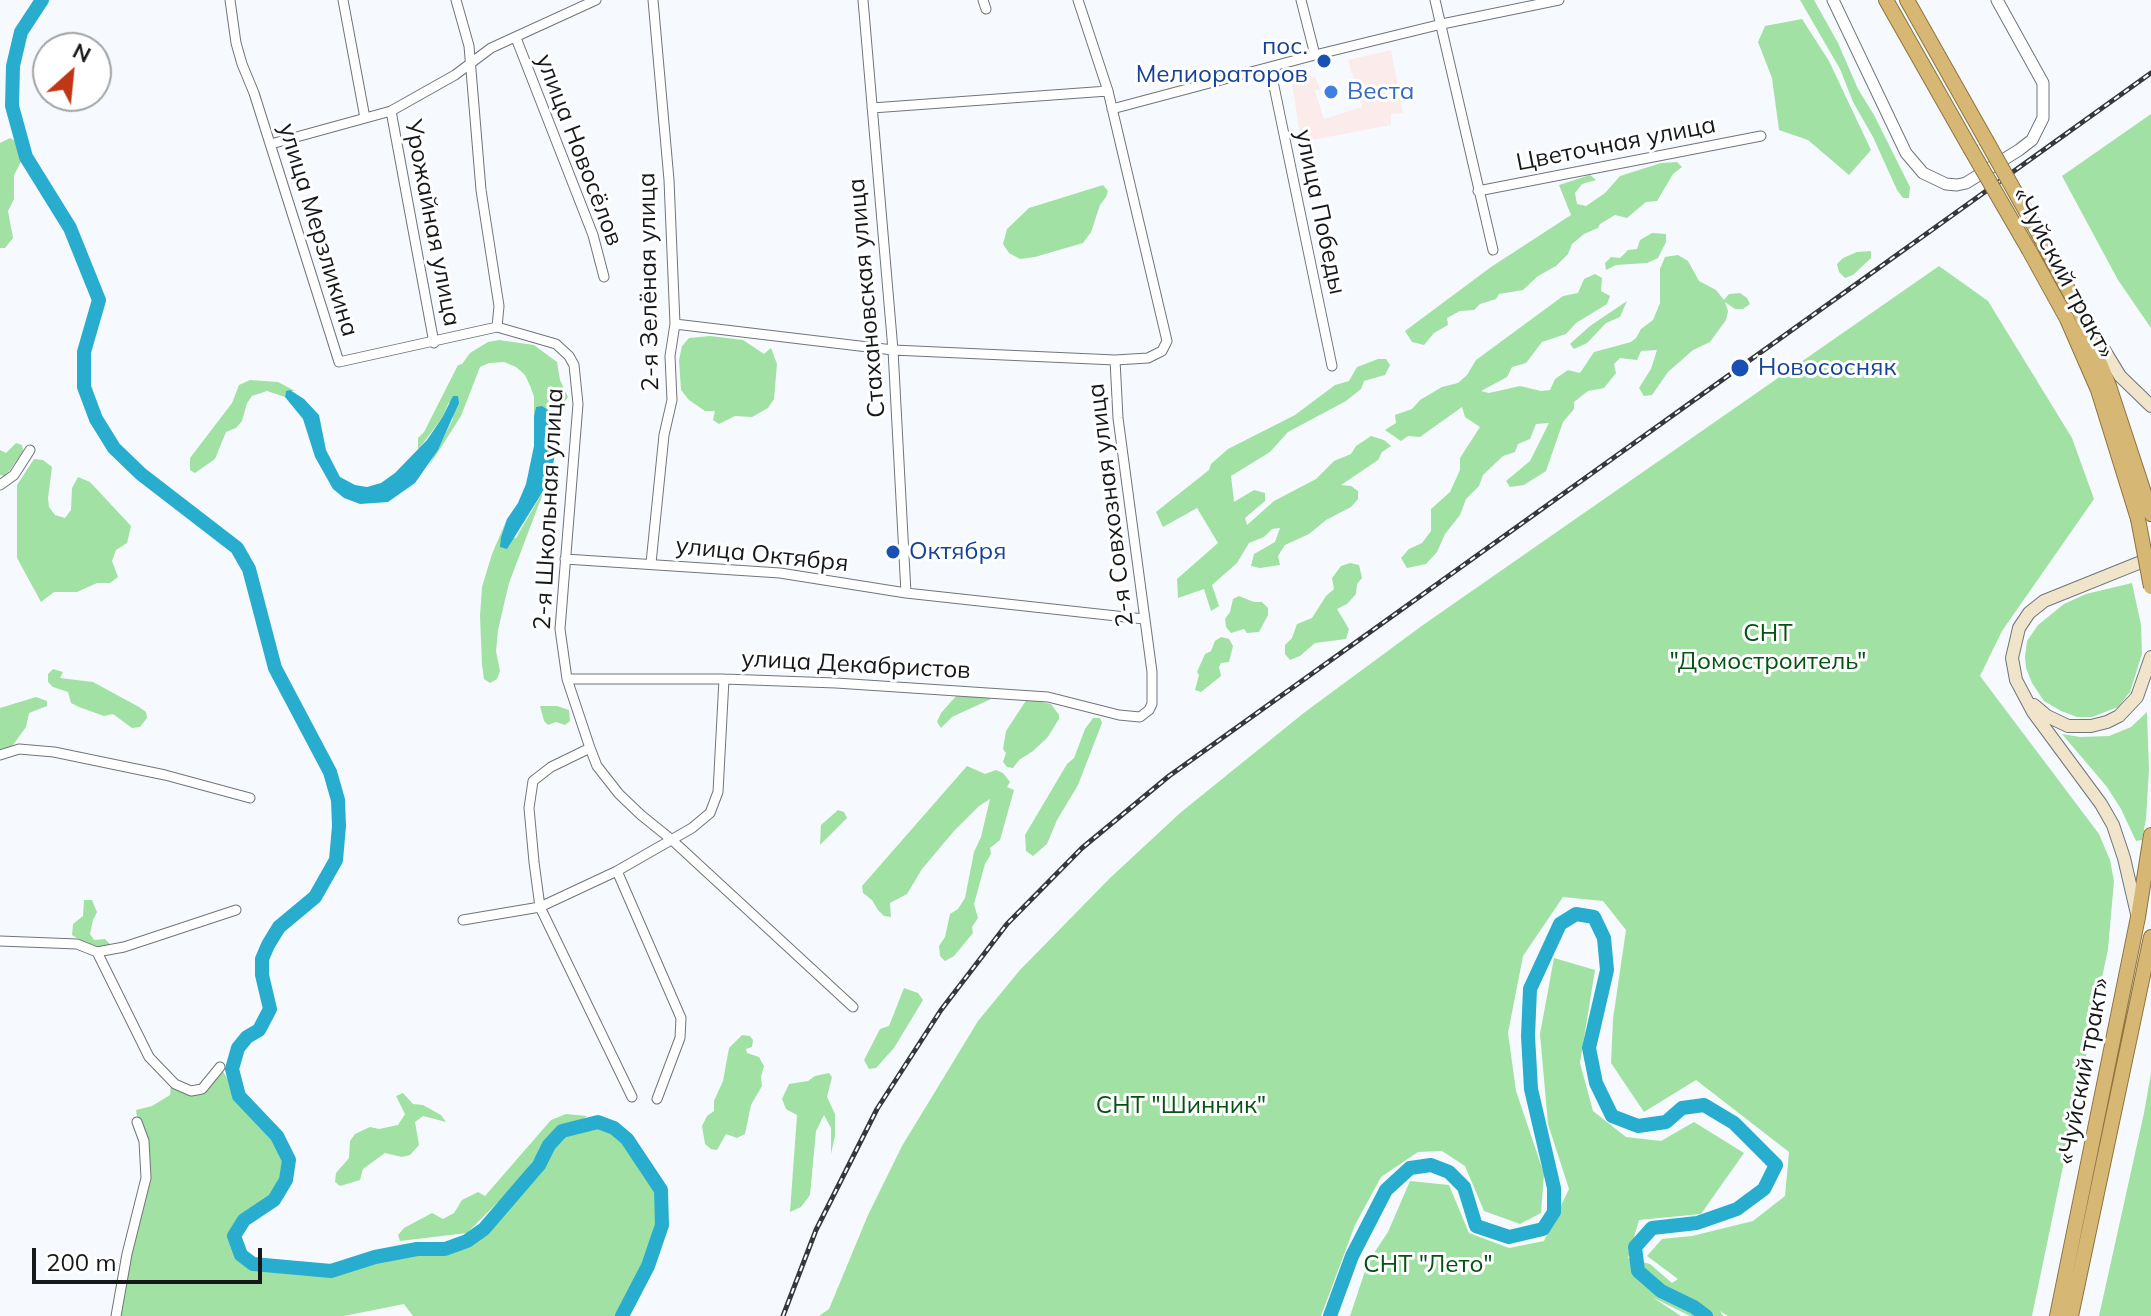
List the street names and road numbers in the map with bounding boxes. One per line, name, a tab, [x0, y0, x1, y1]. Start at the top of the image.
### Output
street label: улица Новосёлов	[529, 50, 629, 250]
street label: Цветочная улица	[1514, 111, 1718, 177]
street label: Урожайная улица	[398, 117, 466, 329]
street label: улица Мерзликина	[272, 120, 364, 340]
street label: улица Победы	[1288, 127, 1352, 297]
street label: 2-я Зелёная улица	[633, 172, 665, 392]
street label: Стахановская улица	[842, 177, 892, 419]
street label: «Чуйский тракт»	[2006, 183, 2120, 363]
street label: 2-я Совхозная улица	[1082, 382, 1140, 628]
street label: 2-я Школьная улица	[528, 387, 570, 631]
street label: улица Октября	[674, 532, 850, 578]
street label: улица Декабристов	[741, 645, 971, 685]
street label: «Чуйский тракт»	[2052, 975, 2116, 1167]

